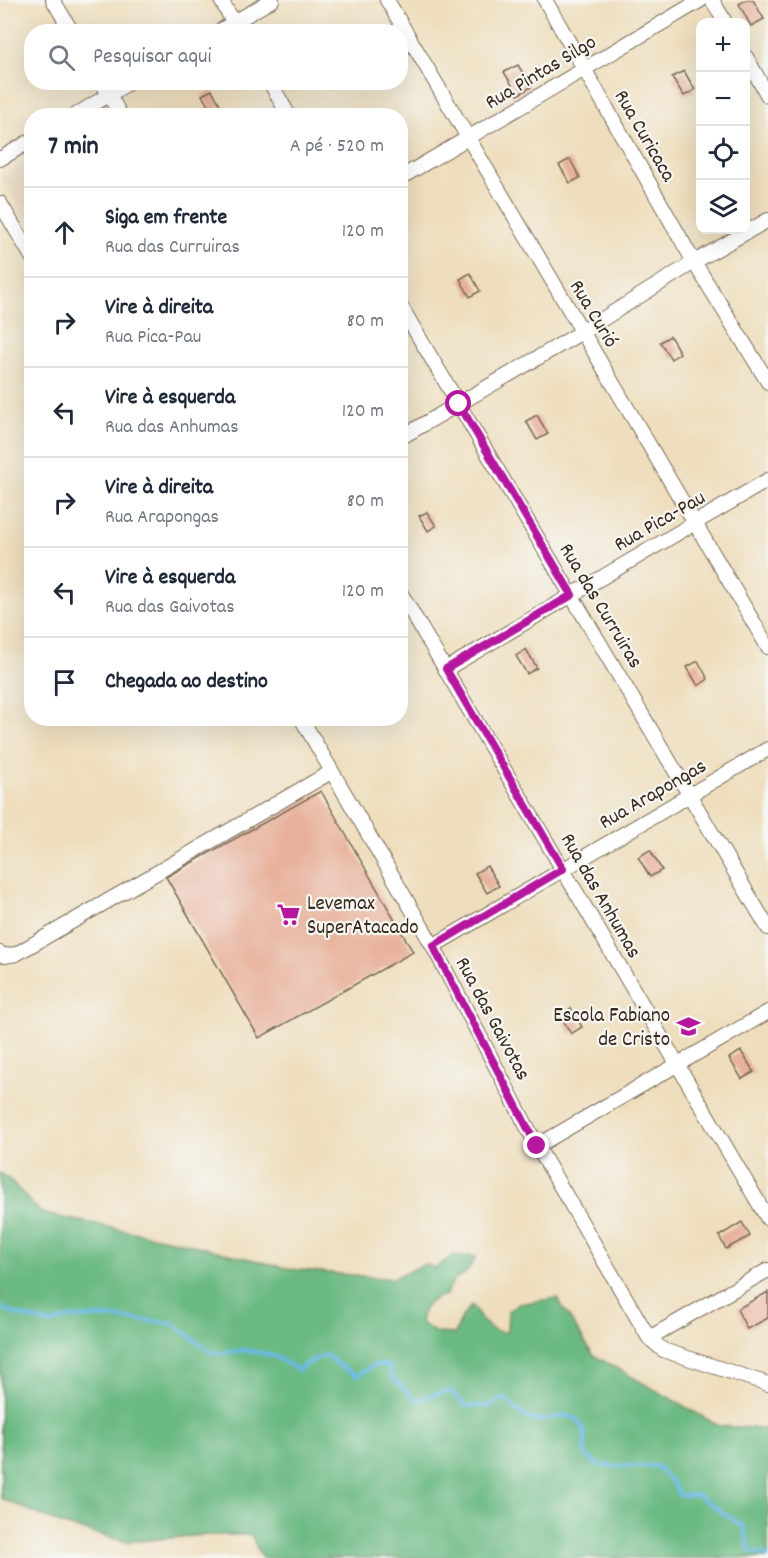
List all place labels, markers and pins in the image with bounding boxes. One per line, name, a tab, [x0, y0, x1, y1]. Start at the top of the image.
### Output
place label: Levemax SuperAtacado	[307, 890, 419, 944]
supermarket icon: Levemax SuperAtacado	[276, 901, 302, 927]
place label: Escola Fabiano de Cristo	[553, 1002, 670, 1056]
school or university icon: Escola Fabiano de Cristo	[675, 1013, 701, 1039]

